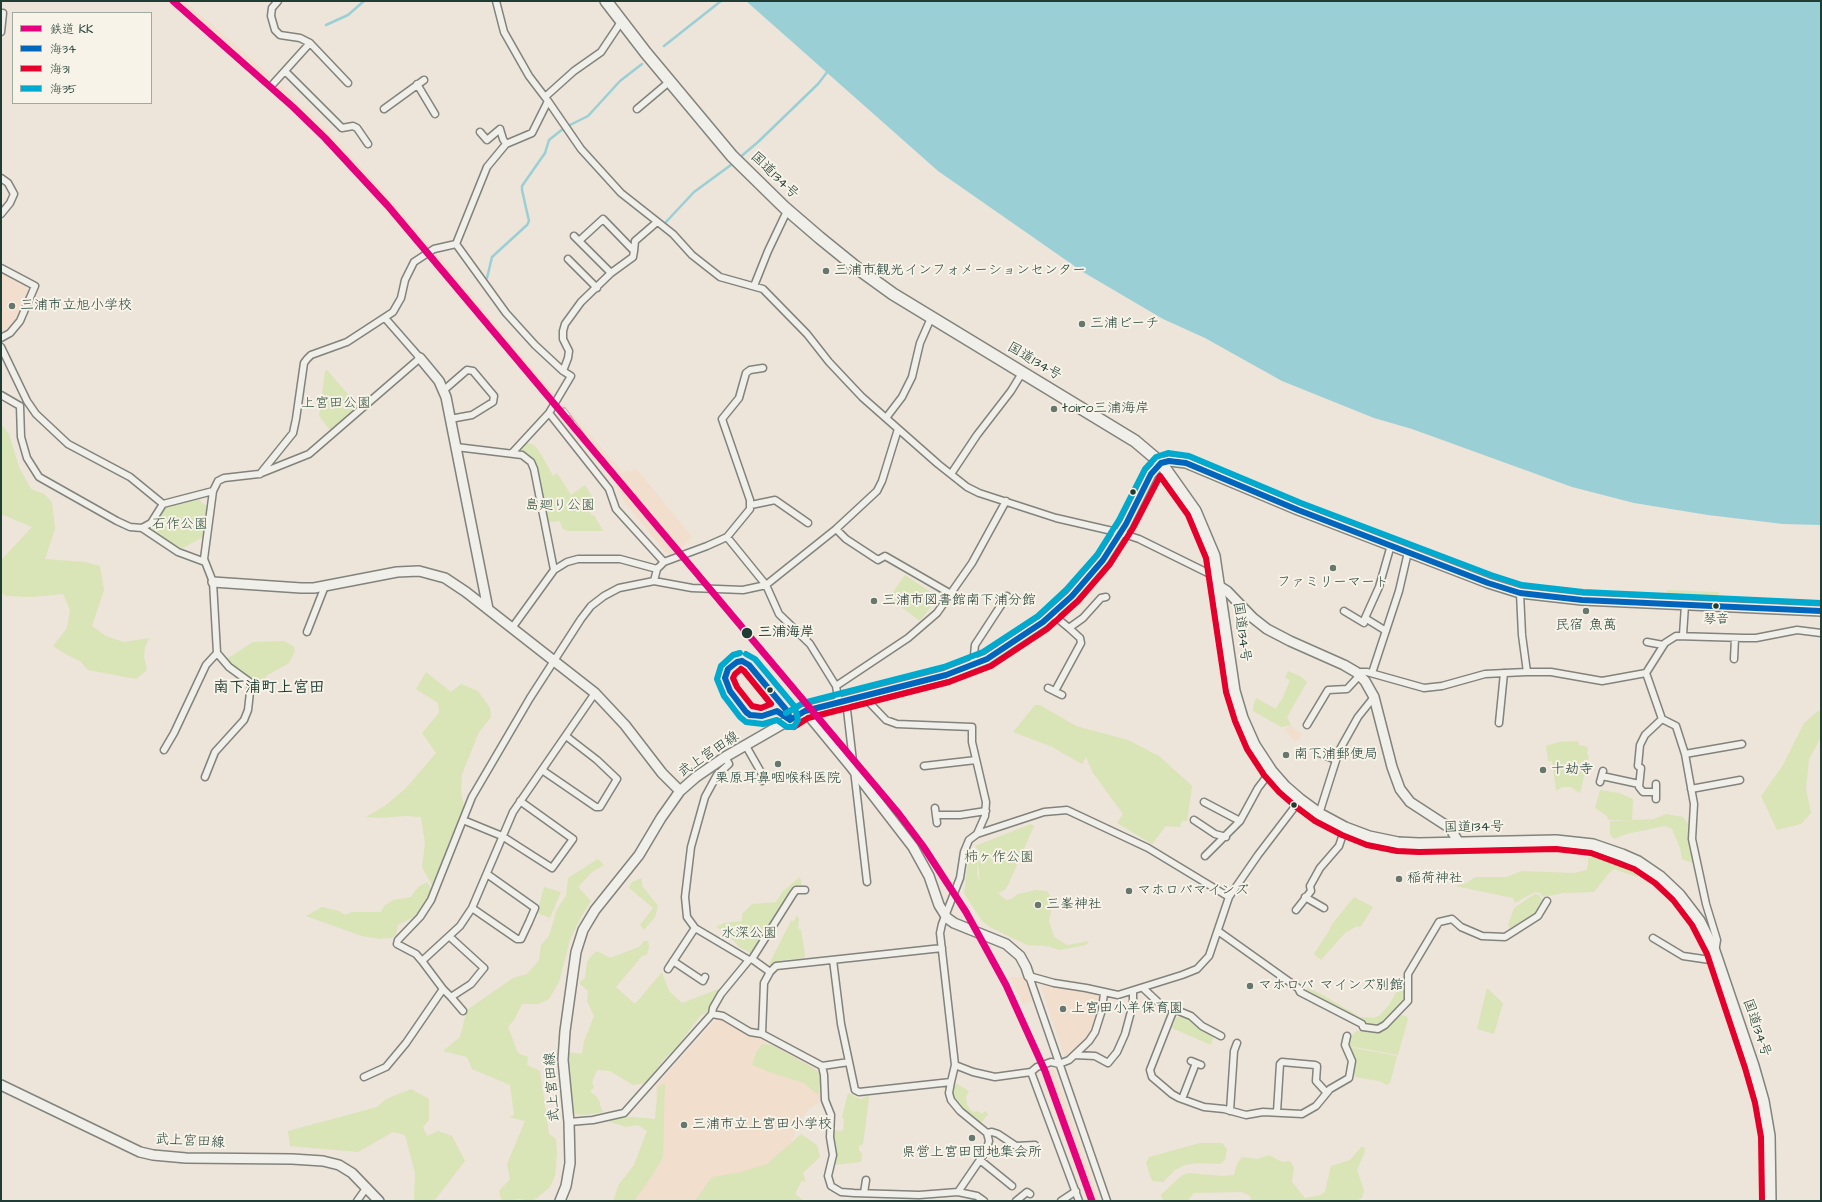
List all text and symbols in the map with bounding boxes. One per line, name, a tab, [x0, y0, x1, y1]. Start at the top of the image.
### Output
legend	[12, 12, 152, 104]
text: 鉄道 KK	[50, 21, 93, 38]
text: 海34	[50, 41, 76, 58]
text: 海31	[50, 61, 70, 78]
text: 海35	[50, 81, 77, 98]
street label: 国道134号	[746, 149, 802, 203]
place label: 三浦市観光インフォメーションセンター	[834, 263, 1086, 279]
marker: 三浦市観光インフォメーションセンター	[821, 266, 831, 276]
place label: 三浦市立旭小学校	[20, 298, 132, 314]
marker: 三浦市立旭小学校	[7, 301, 17, 311]
place label: 三浦ビーチ	[1090, 316, 1159, 332]
marker: 三浦ビーチ	[1077, 319, 1087, 329]
street label: 国道134号	[1004, 339, 1064, 385]
park label: 上宮田公園	[301, 396, 371, 412]
place label: toiro三浦海岸	[1062, 401, 1149, 417]
marker: toiro三浦海岸	[1049, 404, 1059, 414]
unlabelled marker	[1128, 487, 1138, 497]
park label: 島廻り公園	[525, 498, 595, 514]
park label: 石作公園	[152, 517, 208, 533]
marker: ファミリーマート	[1328, 563, 1338, 573]
place label: ファミリーマート	[1277, 575, 1389, 591]
place label: 三浦市図書館南下浦分館	[882, 593, 1036, 609]
marker: 三浦市図書館南下浦分館	[869, 596, 879, 606]
street label: 国道134号	[1228, 601, 1254, 663]
marker: 琴音	[1711, 601, 1721, 611]
marker: 民宿 魚萬	[1581, 606, 1591, 616]
place label: 琴音	[1703, 612, 1729, 628]
place label: 民宿 魚萬	[1555, 618, 1617, 634]
place label: 三浦海岸	[758, 625, 814, 641]
marker: 三浦海岸	[740, 626, 754, 640]
district label: 南下浦町上宮田	[213, 679, 325, 699]
unlabelled marker	[765, 685, 775, 695]
street label: 武上宮田線	[675, 728, 743, 782]
place label: 南下浦郵便局	[1294, 747, 1378, 763]
marker: 南下浦郵便局	[1281, 750, 1291, 760]
marker: 栗原耳鼻咽喉科医院	[773, 759, 783, 769]
place label: 十劫寺	[1551, 762, 1593, 778]
marker: 十劫寺	[1538, 765, 1548, 775]
place label: 栗原耳鼻咽喉科医院	[715, 771, 841, 787]
unlabelled marker	[1289, 800, 1299, 810]
street label: 国道134号	[1444, 819, 1504, 837]
park label: 柿ヶ作公園	[964, 850, 1034, 866]
place label: 稲荷神社	[1407, 871, 1463, 887]
marker: 稲荷神社	[1394, 874, 1404, 884]
place label: マホロバマインズ	[1137, 883, 1249, 899]
marker: マホロバマインズ	[1124, 886, 1134, 896]
place label: 三峯神社	[1046, 897, 1102, 913]
marker: 三峯神社	[1033, 900, 1043, 910]
park label: 水深公園	[721, 926, 777, 942]
place label: マホロバ マインズ別館	[1258, 978, 1404, 994]
marker: マホロバ マインズ別館	[1245, 981, 1255, 991]
street label: 国道134号	[1738, 997, 1774, 1059]
place label: 上宮田小羊保育園	[1071, 1001, 1183, 1017]
marker: 上宮田小羊保育園	[1058, 1004, 1068, 1014]
street label: 武上宮田線	[542, 1051, 564, 1123]
place label: 三浦市立上宮田小学校	[692, 1117, 832, 1133]
marker: 三浦市立上宮田小学校	[679, 1120, 689, 1130]
street label: 武上宮田線	[155, 1132, 225, 1152]
marker: 県営上宮田団地集会所	[967, 1133, 977, 1143]
place label: 県営上宮田団地集会所	[902, 1145, 1042, 1161]

